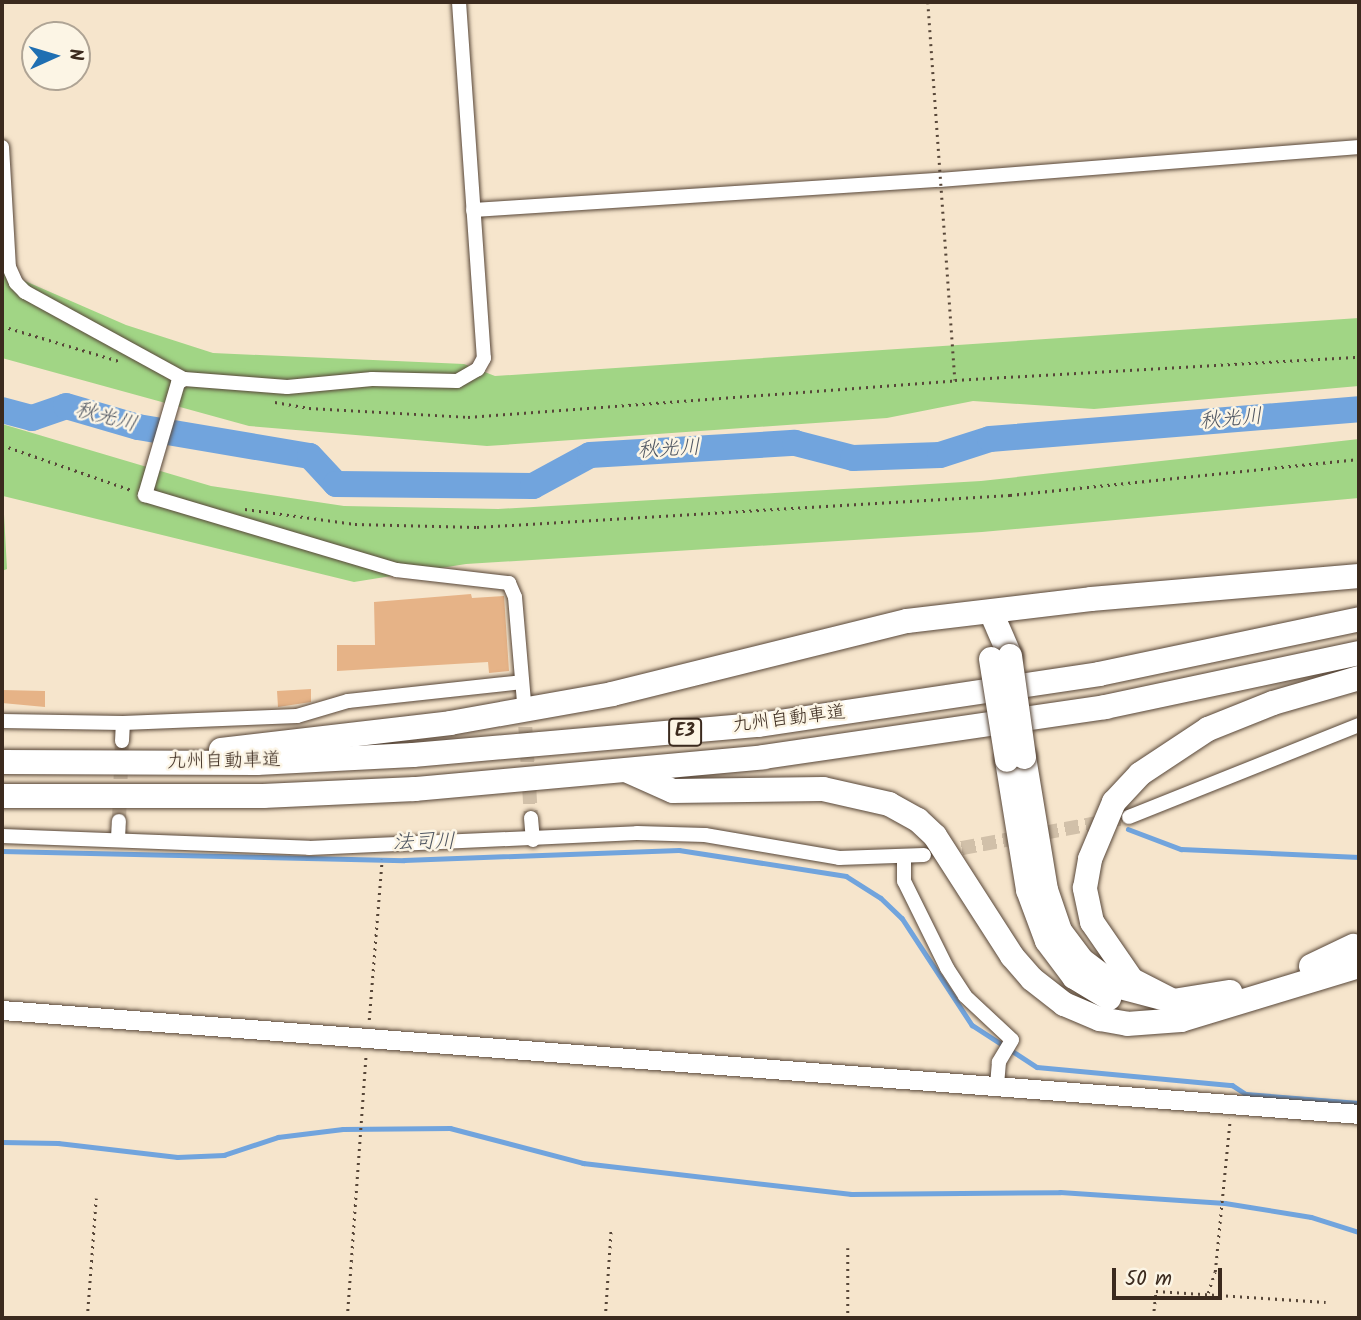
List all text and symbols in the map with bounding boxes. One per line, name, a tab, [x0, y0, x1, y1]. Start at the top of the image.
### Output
north arrow	[21, 21, 91, 91]
text: N	[60, 48, 90, 62]
water label: 秋光川	[72, 398, 140, 438]
water label: 秋光川	[1199, 405, 1263, 435]
water label: 秋光川	[637, 436, 701, 464]
street label: 九州自動車道	[731, 702, 847, 738]
road number: E3	[668, 718, 702, 746]
street label: 九州自動車道	[167, 750, 281, 774]
water label: 法司川	[392, 830, 456, 856]
scale bar	[1116, 1254, 1226, 1298]
text: 50 m	[1125, 1263, 1172, 1296]

